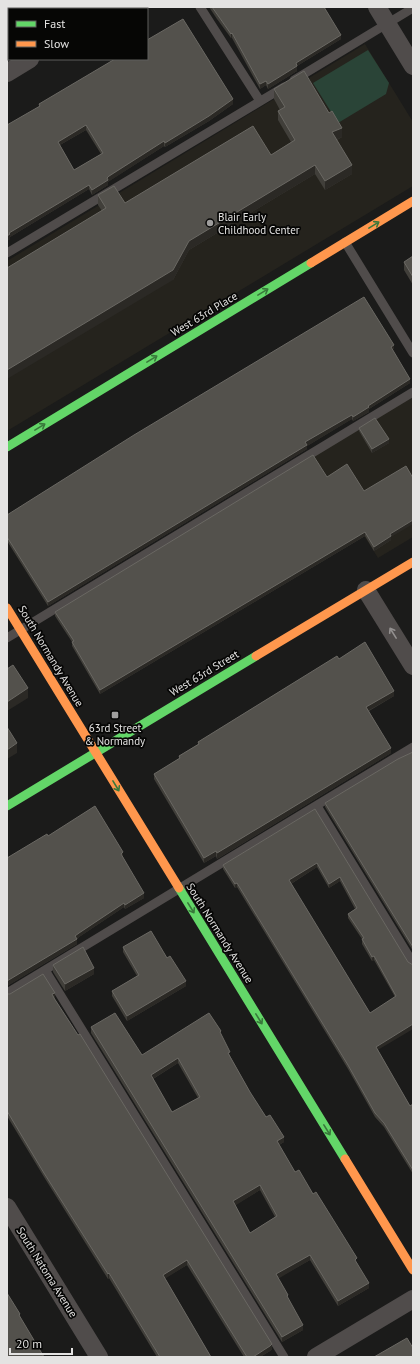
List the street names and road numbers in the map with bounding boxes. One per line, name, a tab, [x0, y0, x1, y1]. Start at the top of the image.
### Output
street label: West 63rd Place	[168, 288, 240, 339]
street label: South Normandy Avenue	[15, 603, 87, 709]
street label: West 63rd Street	[167, 647, 241, 699]
street label: South Normandy Avenue	[183, 880, 257, 986]
street label: South Natoma Avenue	[13, 1224, 81, 1320]

